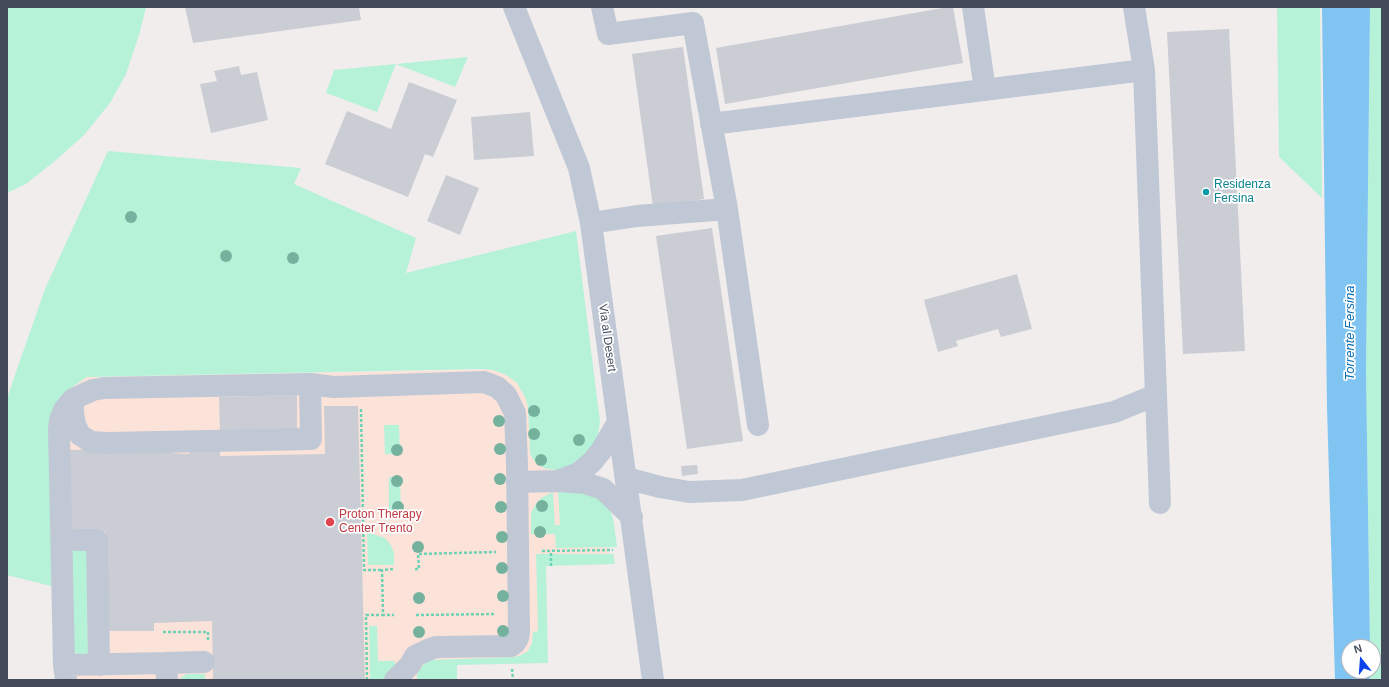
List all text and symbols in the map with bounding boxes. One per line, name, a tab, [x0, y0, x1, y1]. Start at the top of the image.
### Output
place label: Residenza Fersina	[1214, 178, 1271, 206]
marker: Residenza Fersina	[1201, 187, 1211, 197]
water label: Torrente Fersina	[1342, 286, 1358, 380]
street label: Via al Desert	[595, 303, 619, 373]
place label: Proton Therapy Center Trento	[339, 508, 422, 536]
marker: Proton Therapy Center Trento	[324, 516, 336, 528]
north arrow	[1341, 639, 1381, 679]
text: N	[1352, 642, 1363, 655]

